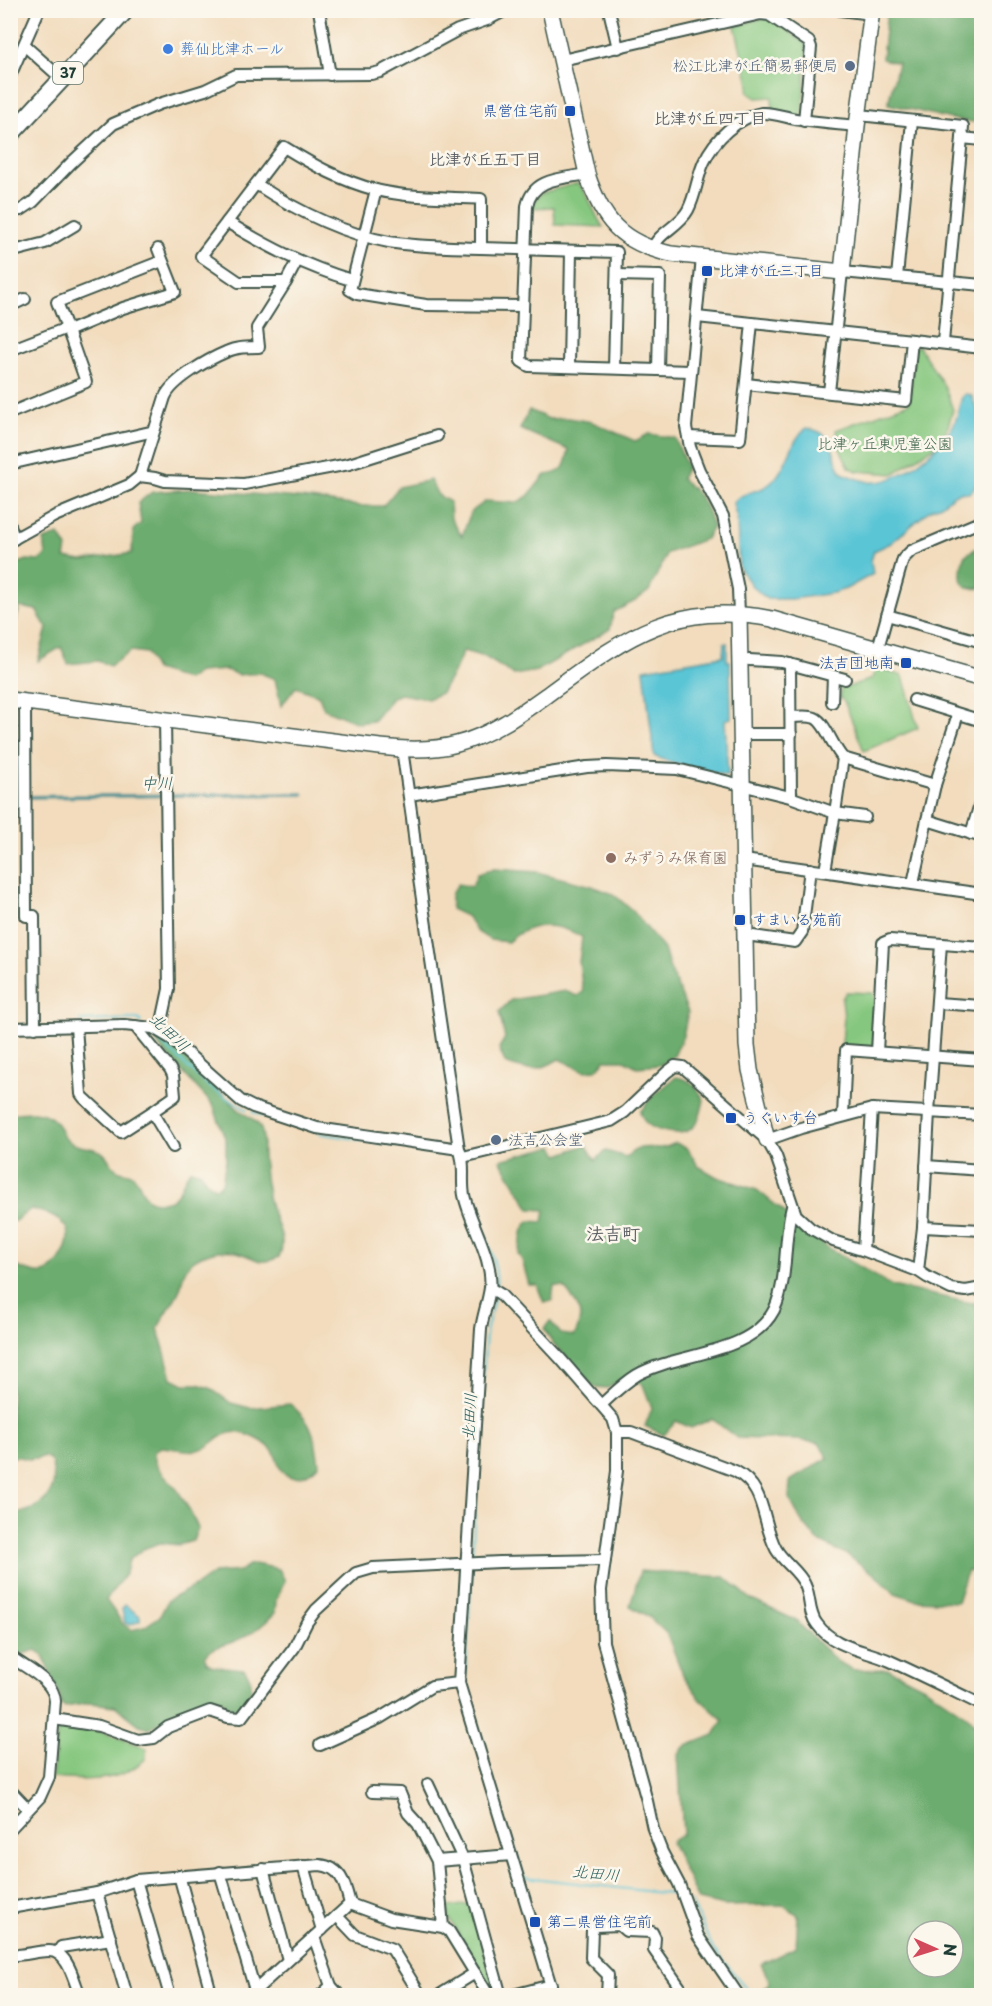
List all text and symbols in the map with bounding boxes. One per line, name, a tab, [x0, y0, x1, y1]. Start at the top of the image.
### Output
place label: 葬仙比津ホール	[180, 36, 284, 59]
marker: 葬仙比津ホール	[161, 42, 175, 56]
place label: 松江比津が丘簡易郵便局	[673, 53, 838, 76]
marker: 松江比津が丘簡易郵便局	[843, 59, 857, 73]
road number: 37	[53, 62, 83, 84]
place label: 県営住宅前	[483, 98, 558, 121]
marker: 県営住宅前	[563, 104, 577, 118]
district label: 比津が丘四丁目	[654, 105, 766, 129]
district label: 比津が丘五丁目	[429, 146, 541, 170]
place label: 比津が丘三丁目	[719, 258, 824, 281]
marker: 比津が丘三丁目	[700, 264, 714, 278]
park label: 比津ヶ丘東児童公園	[817, 431, 953, 454]
place label: 法吉団地南	[819, 650, 894, 673]
marker: 法吉団地南	[899, 656, 913, 670]
water label: 中川	[141, 770, 173, 794]
place label: みずうみ保育園	[623, 845, 727, 868]
marker: みずうみ保育園	[604, 851, 618, 865]
place label: すまいる苑前	[752, 907, 842, 930]
marker: すまいる苑前	[733, 913, 747, 927]
water label: 北田川	[145, 1006, 196, 1057]
place label: うぐいす台	[743, 1105, 818, 1128]
marker: うぐいす台	[724, 1111, 738, 1125]
place label: 法吉公会堂	[508, 1127, 583, 1150]
marker: 法吉公会堂	[489, 1133, 503, 1147]
district label: 法吉町	[586, 1219, 640, 1246]
water label: 北田川	[455, 1392, 481, 1442]
water label: 北田川	[571, 1858, 621, 1886]
place label: 第二県営住宅前	[547, 1909, 652, 1932]
marker: 第二県営住宅前	[528, 1915, 542, 1929]
north arrow	[905, 1919, 965, 1979]
text: N	[939, 1943, 963, 1957]

